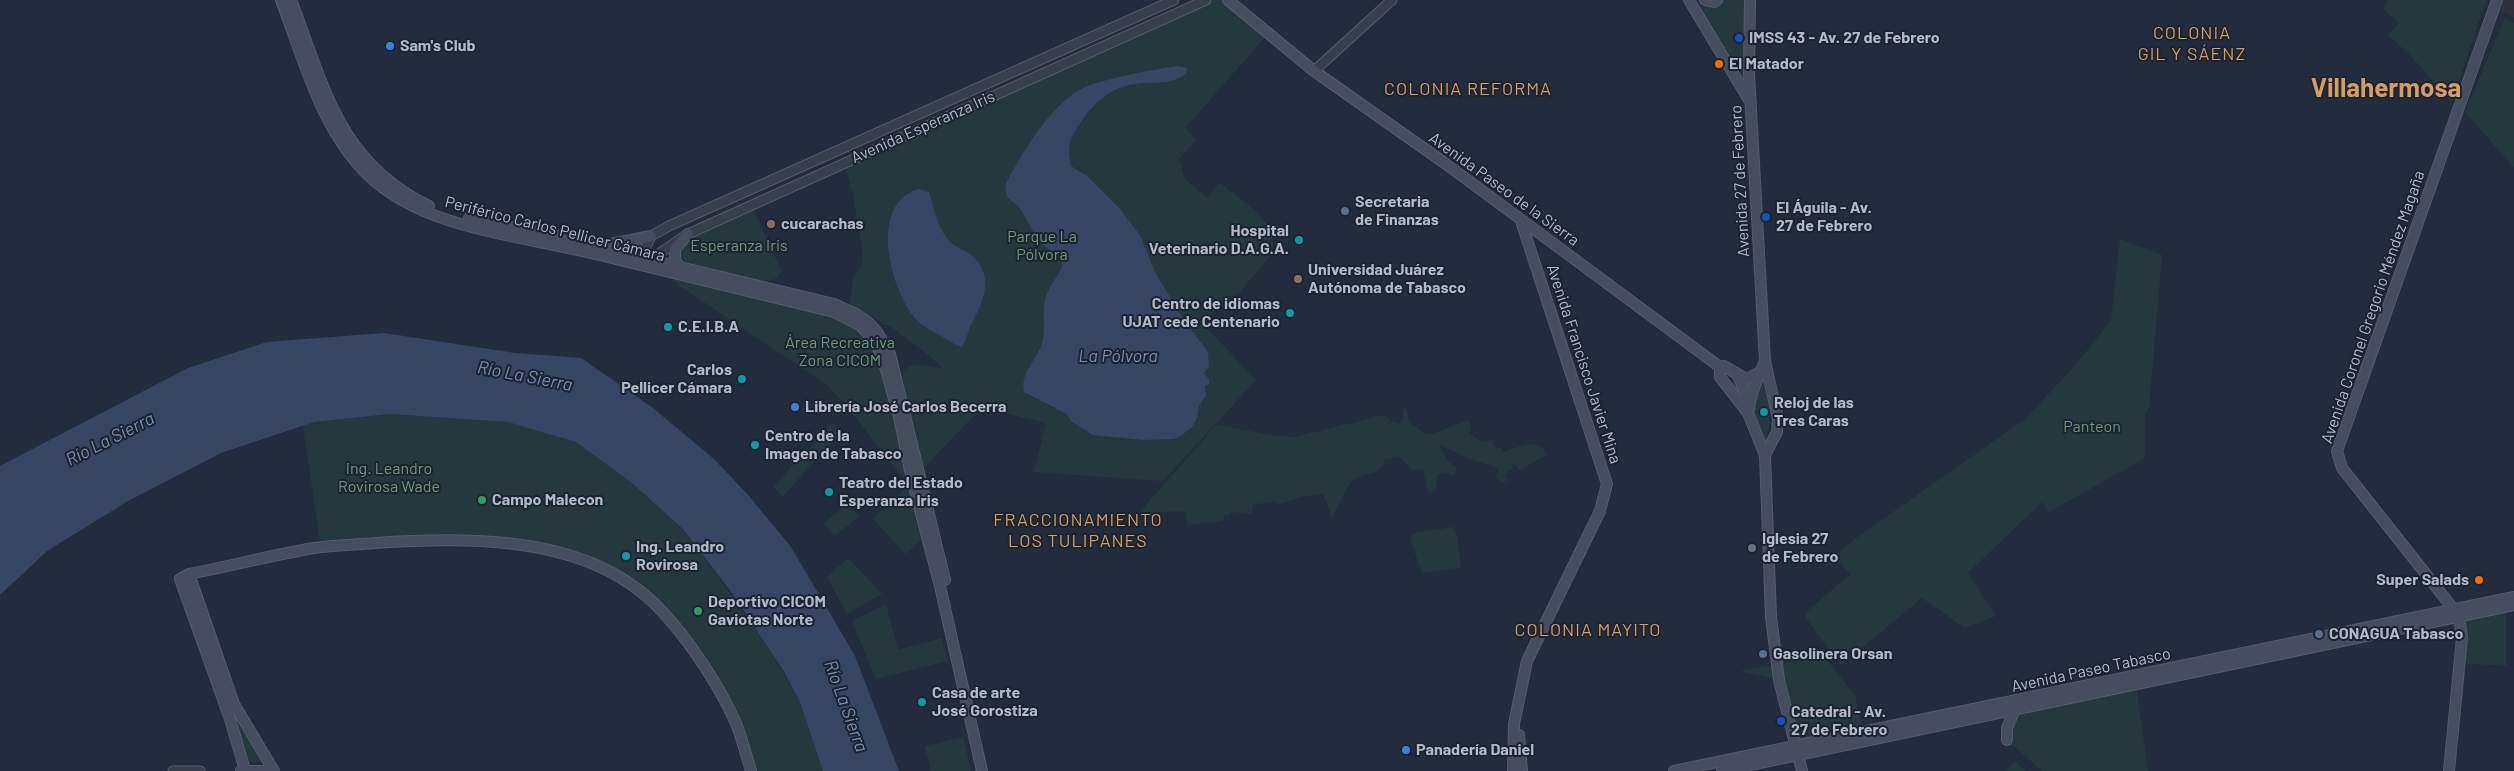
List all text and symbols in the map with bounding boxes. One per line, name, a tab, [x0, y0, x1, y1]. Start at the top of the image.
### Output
district label: COLONIA GIL Y SÁENZ	[2136, 22, 2248, 64]
place label: IMSS 43 - Av. 27 de Febrero	[1749, 28, 1940, 48]
marker: IMSS 43 - Av. 27 de Febrero	[1733, 32, 1745, 44]
place label: Sam's Club	[400, 36, 476, 56]
marker: Sam's Club	[384, 40, 396, 52]
place label: El Matador	[1729, 54, 1804, 74]
marker: El Matador	[1713, 58, 1725, 70]
district label: Villahermosa	[2311, 72, 2461, 104]
district label: COLONIA REFORMA	[1382, 78, 1554, 100]
street label: Avenida Esperanza Iris	[848, 87, 998, 167]
street label: Avenida 27 de Febrero	[1726, 105, 1754, 257]
street label: Avenida Paseo de la Sierra	[1425, 128, 1583, 250]
street label: Avenida Coronel Gregorio Méndez Magaña	[2317, 168, 2429, 446]
street label: Periférico Carlos Pellicer Cámara	[443, 192, 667, 266]
place label: Secretaria de Finanzas	[1355, 192, 1439, 230]
place label: El Águila - Av. 27 de Febrero	[1776, 198, 1872, 236]
marker: Secretaria de Finanzas	[1339, 205, 1351, 217]
marker: El Águila - Av. 27 de Febrero	[1760, 211, 1772, 223]
place label: cucarachas	[781, 214, 864, 234]
marker: cucarachas	[765, 218, 777, 230]
place label: Hospital Veterinario D.A.G.A.	[1149, 221, 1289, 259]
park label: Parque La Pólvora	[1007, 227, 1077, 265]
marker: Hospital Veterinario D.A.G.A.	[1293, 234, 1305, 246]
park label: Esperanza Iris	[690, 236, 788, 256]
place label: Universidad Juárez Autónoma de Tabasco	[1308, 260, 1466, 298]
street label: Avenida Francisco Javier Mina	[1543, 262, 1625, 466]
marker: Universidad Juárez Autónoma de Tabasco	[1292, 273, 1304, 285]
place label: Centro de idiomas UJAT cede Centenario	[1123, 294, 1280, 332]
marker: Centro de idiomas UJAT cede Centenario	[1284, 307, 1296, 319]
place label: C.E.I.B.A	[678, 317, 739, 337]
marker: C.E.I.B.A	[662, 321, 674, 333]
park label: Área Recreativa Zona CICOM	[785, 333, 895, 371]
water label: La Pólvora	[1078, 345, 1158, 367]
water label: Río La Sierra	[476, 356, 574, 396]
place label: Carlos Pellicer Cámara	[621, 360, 732, 398]
marker: Carlos Pellicer Cámara	[736, 373, 748, 385]
place label: Reloj de las Tres Caras	[1774, 393, 1854, 431]
place label: Librería José Carlos Becerra	[805, 397, 1006, 417]
marker: Librería José Carlos Becerra	[789, 401, 801, 413]
marker: Reloj de las Tres Caras	[1758, 406, 1770, 418]
water label: Río La Sierra	[62, 408, 158, 470]
park label: Panteon	[2063, 417, 2121, 437]
place label: Centro de la Imagen de Tabasco	[765, 426, 902, 464]
marker: Centro de la Imagen de Tabasco	[749, 439, 761, 451]
park label: Ing. Leandro Rovirosa Wade	[338, 459, 440, 497]
place label: Teatro del Estado Esperanza Iris	[839, 473, 963, 511]
marker: Teatro del Estado Esperanza Iris	[823, 486, 835, 498]
place label: Campo Malecon	[492, 490, 603, 510]
marker: Campo Malecon	[476, 494, 488, 506]
district label: FRACCIONAMIENTO LOS TULIPANES	[991, 509, 1165, 552]
place label: Iglesia 27 de Febrero	[1762, 529, 1838, 567]
place label: Ing. Leandro Rovirosa	[636, 537, 724, 575]
marker: Iglesia 27 de Febrero	[1746, 542, 1758, 554]
marker: Ing. Leandro Rovirosa	[620, 550, 632, 562]
place label: Super Salads	[2376, 570, 2469, 590]
marker: Super Salads	[2473, 574, 2485, 586]
place label: Deportivo CICOM Gaviotas Norte	[708, 592, 826, 630]
marker: Deportivo CICOM Gaviotas Norte	[692, 605, 704, 617]
district label: COLONIA MAYITO	[1513, 619, 1663, 641]
place label: CONAGUA Tabasco	[2329, 624, 2463, 644]
marker: CONAGUA Tabasco	[2313, 628, 2325, 640]
place label: Gasolinera Orsan	[1773, 644, 1892, 664]
street label: Avenida Paseo Tabasco	[2010, 644, 2172, 696]
marker: Gasolinera Orsan	[1757, 648, 1769, 660]
water label: Río La Sierra	[819, 657, 873, 755]
place label: Casa de arte José Gorostiza	[932, 683, 1038, 721]
marker: Casa de arte José Gorostiza	[916, 696, 928, 708]
place label: Catedral - Av. 27 de Febrero	[1791, 702, 1887, 740]
marker: Catedral - Av. 27 de Febrero	[1775, 715, 1787, 727]
place label: Panadería Daniel	[1416, 740, 1534, 760]
marker: Panadería Daniel	[1400, 744, 1412, 756]

